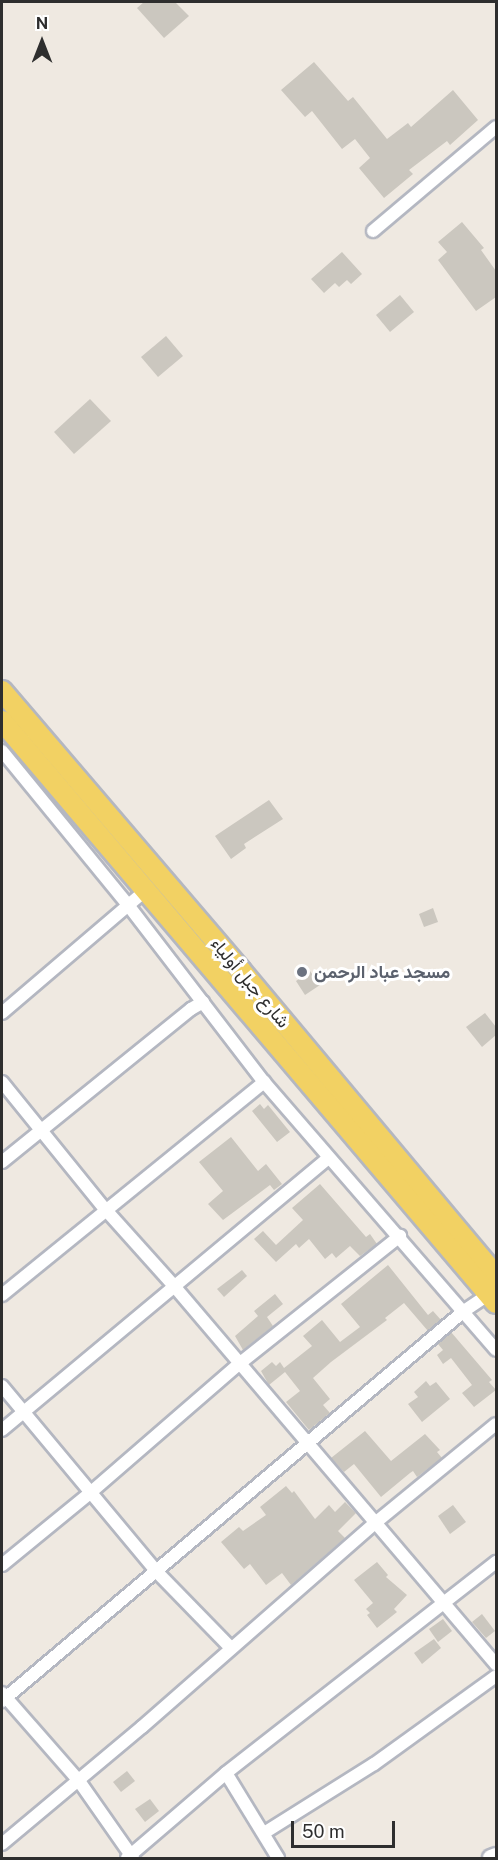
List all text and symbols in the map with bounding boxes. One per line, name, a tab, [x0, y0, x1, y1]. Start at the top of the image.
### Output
north arrow	[12, 12, 72, 72]
text: N	[36, 14, 48, 33]
street label: شارع جبل أولياء	[206, 933, 294, 1033]
place label: مسجد عباد الرحمن	[314, 961, 450, 983]
marker: مسجد عباد الرحمن	[295, 965, 309, 979]
scale bar	[294, 1809, 398, 1847]
text: 50 m	[302, 1821, 345, 1842]

